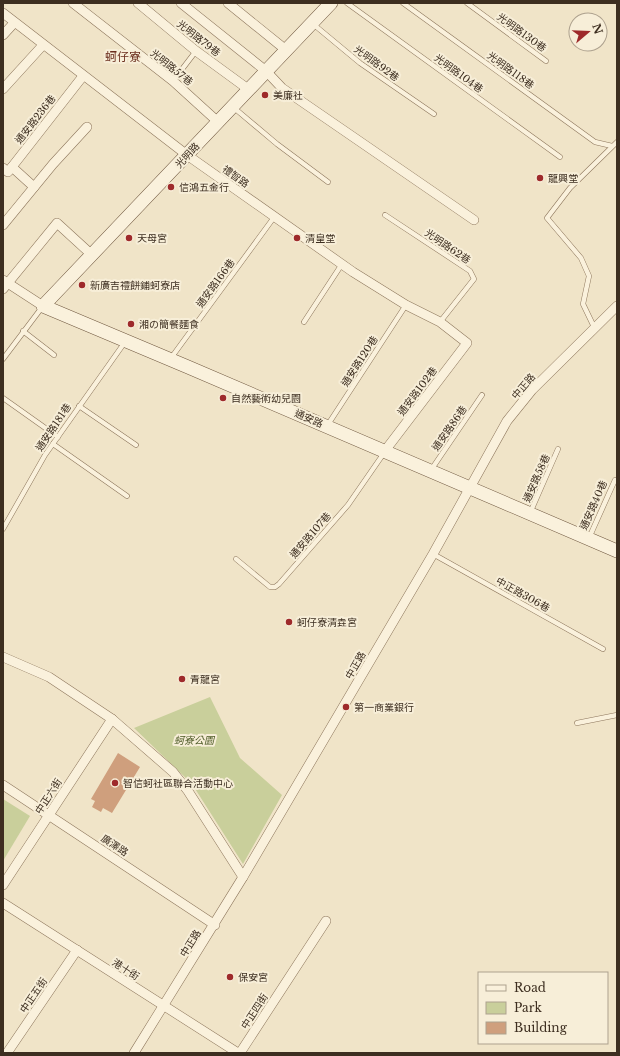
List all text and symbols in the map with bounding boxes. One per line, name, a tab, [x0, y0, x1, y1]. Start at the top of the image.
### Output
street label: 光明路130巷	[495, 10, 549, 55]
north arrow	[568, 12, 608, 52]
street label: 光明路79巷	[174, 17, 223, 59]
text: N	[589, 22, 606, 37]
street label: 光明路92巷	[352, 43, 402, 84]
street label: 光明路57巷	[148, 46, 195, 88]
district label: 蚵仔寮	[105, 49, 141, 64]
street label: 光明路118巷	[485, 49, 537, 92]
street label: 光明路104巷	[432, 51, 486, 96]
place label: 美廉社	[273, 89, 303, 102]
marker: 美廉社	[260, 90, 270, 100]
street label: 通安路236巷	[12, 92, 59, 146]
street label: 光明路	[172, 140, 202, 171]
street label: 禮智路	[220, 162, 252, 190]
place label: 龍興堂	[548, 172, 578, 185]
marker: 龍興堂	[535, 173, 545, 183]
place label: 信鴻五金行	[179, 181, 229, 194]
marker: 信鴻五金行	[166, 182, 176, 192]
street label: 光明路62巷	[422, 226, 473, 267]
place label: 天母宮	[137, 232, 167, 245]
place label: 清皇堂	[305, 232, 335, 245]
marker: 天母宮	[124, 233, 134, 243]
marker: 清皇堂	[292, 233, 302, 243]
street label: 通安路166巷	[193, 256, 238, 310]
place label: 新廣吉禮餅鋪蚵寮店	[90, 279, 180, 292]
marker: 新廣吉禮餅鋪蚵寮店	[77, 280, 87, 290]
place label: 湘の簡餐麵食	[139, 318, 199, 331]
marker: 湘の簡餐麵食	[126, 319, 136, 329]
street label: 通安路120巷	[338, 334, 381, 389]
street label: 通安路102巷	[395, 364, 440, 418]
street label: 中正路	[509, 371, 538, 402]
place label: 自然藝術幼兒園	[231, 392, 301, 405]
marker: 自然藝術幼兒園	[218, 393, 228, 403]
street label: 通安路181巷	[33, 401, 74, 454]
street label: 通安路86巷	[429, 403, 470, 454]
street label: 通安路	[292, 407, 325, 430]
street label: 通安路58巷	[520, 452, 553, 504]
street label: 通安路40巷	[577, 478, 610, 532]
street label: 通安路107巷	[287, 510, 334, 561]
street label: 中正路306巷	[493, 574, 552, 615]
place label: 蚵仔寮清垚宮	[297, 616, 357, 629]
marker: 蚵仔寮清垚宮	[284, 617, 294, 627]
street label: 中正路	[342, 649, 369, 681]
place label: 青龍宮	[190, 673, 220, 686]
marker: 青龍宮	[177, 674, 187, 684]
place label: 第一商業銀行	[354, 701, 414, 714]
marker: 第一商業銀行	[341, 702, 351, 712]
park label: 蚵寮公園	[174, 734, 216, 747]
street label: 中正六街	[32, 776, 65, 817]
place label: 智信蚵社區聯合活動中心	[123, 777, 233, 790]
marker: 智信蚵社區聯合活動中心	[110, 778, 120, 788]
street label: 廣澤路	[99, 832, 131, 859]
street label: 中正路	[177, 927, 204, 959]
street label: 港十街	[110, 956, 142, 983]
place label: 保安宮	[238, 971, 268, 984]
marker: 保安宮	[225, 972, 235, 982]
legend	[478, 972, 608, 1044]
street label: 中正五街	[17, 975, 50, 1015]
text: Road	[514, 980, 546, 995]
street label: 中正四街	[238, 991, 271, 1032]
text: Park	[514, 1000, 542, 1015]
text: Building	[514, 1020, 568, 1035]

